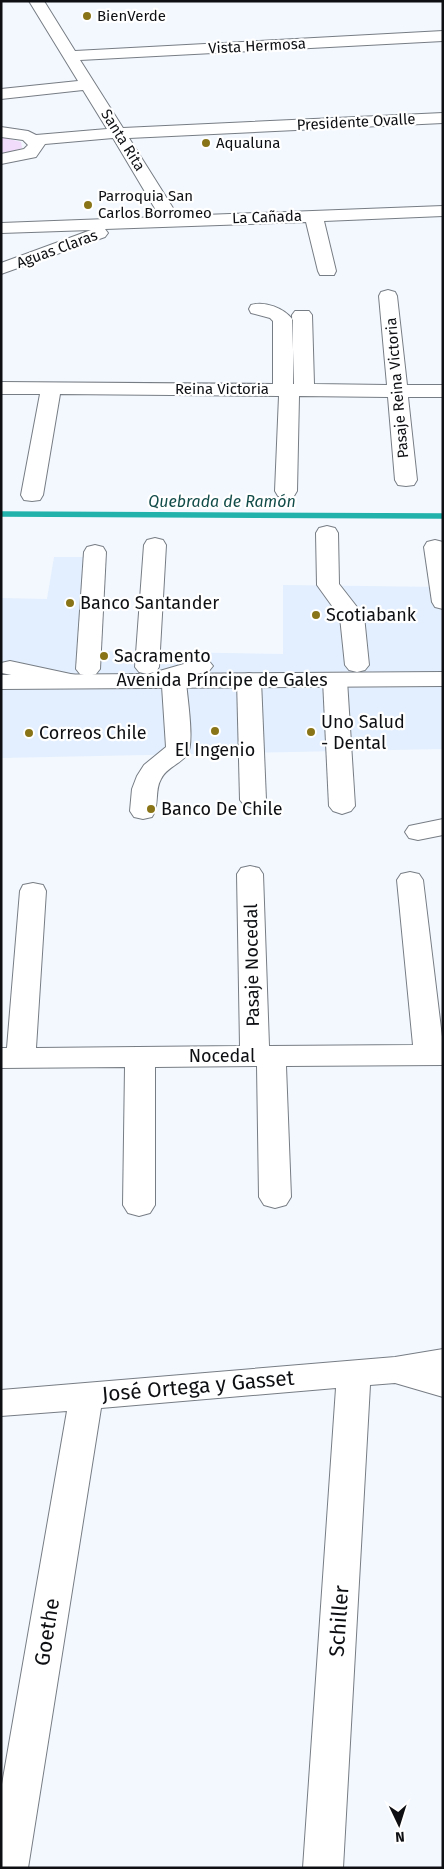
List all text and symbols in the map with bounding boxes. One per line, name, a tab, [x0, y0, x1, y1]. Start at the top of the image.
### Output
place label: BienVerde	[97, 7, 166, 25]
marker: BienVerde	[81, 10, 93, 22]
street label: Vista Hermosa	[208, 34, 306, 58]
street label: Santa Rita	[97, 106, 149, 174]
street label: Presidente Ovalle	[296, 110, 416, 134]
place label: Aqualuna	[216, 134, 280, 152]
marker: Aqualuna	[200, 137, 212, 149]
place label: Parroquia San Carlos Borromeo	[98, 187, 212, 222]
marker: Parroquia San Carlos Borromeo	[82, 199, 94, 211]
street label: La Cañada	[232, 207, 302, 227]
street label: Aguas Claras	[14, 226, 100, 272]
street label: Pasaje Reina Victoria	[382, 317, 412, 459]
street label: Reina Victoria	[175, 380, 269, 398]
water label: Quebrada de Ramón	[148, 492, 296, 511]
place label: Banco Santander	[80, 592, 219, 614]
marker: Banco Santander	[64, 597, 76, 609]
place label: Scotiabank	[326, 604, 417, 626]
marker: Scotiabank	[310, 609, 322, 621]
place label: Sacramento	[114, 645, 211, 667]
marker: Sacramento	[98, 650, 110, 662]
street label: Avenida Príncipe de Gales	[116, 669, 328, 691]
place label: Uno Salud - Dental	[321, 711, 405, 754]
place label: Correos Chile	[39, 722, 147, 744]
marker: El Ingenio	[209, 725, 221, 737]
marker: Uno Salud - Dental	[305, 726, 317, 738]
marker: Correos Chile	[23, 727, 35, 739]
place label: El Ingenio	[175, 739, 255, 761]
place label: Banco De Chile	[161, 798, 283, 820]
marker: Banco De Chile	[145, 803, 157, 815]
street label: Pasaje Nocedal	[240, 903, 264, 1027]
street label: Nocedal	[189, 1045, 255, 1067]
street label: José Ortega y Gasset	[101, 1365, 296, 1407]
street label: Schiller	[324, 1584, 354, 1658]
street label: Goethe	[29, 1596, 65, 1668]
north arrow	[374, 1799, 424, 1849]
text: N	[395, 1828, 405, 1845]

